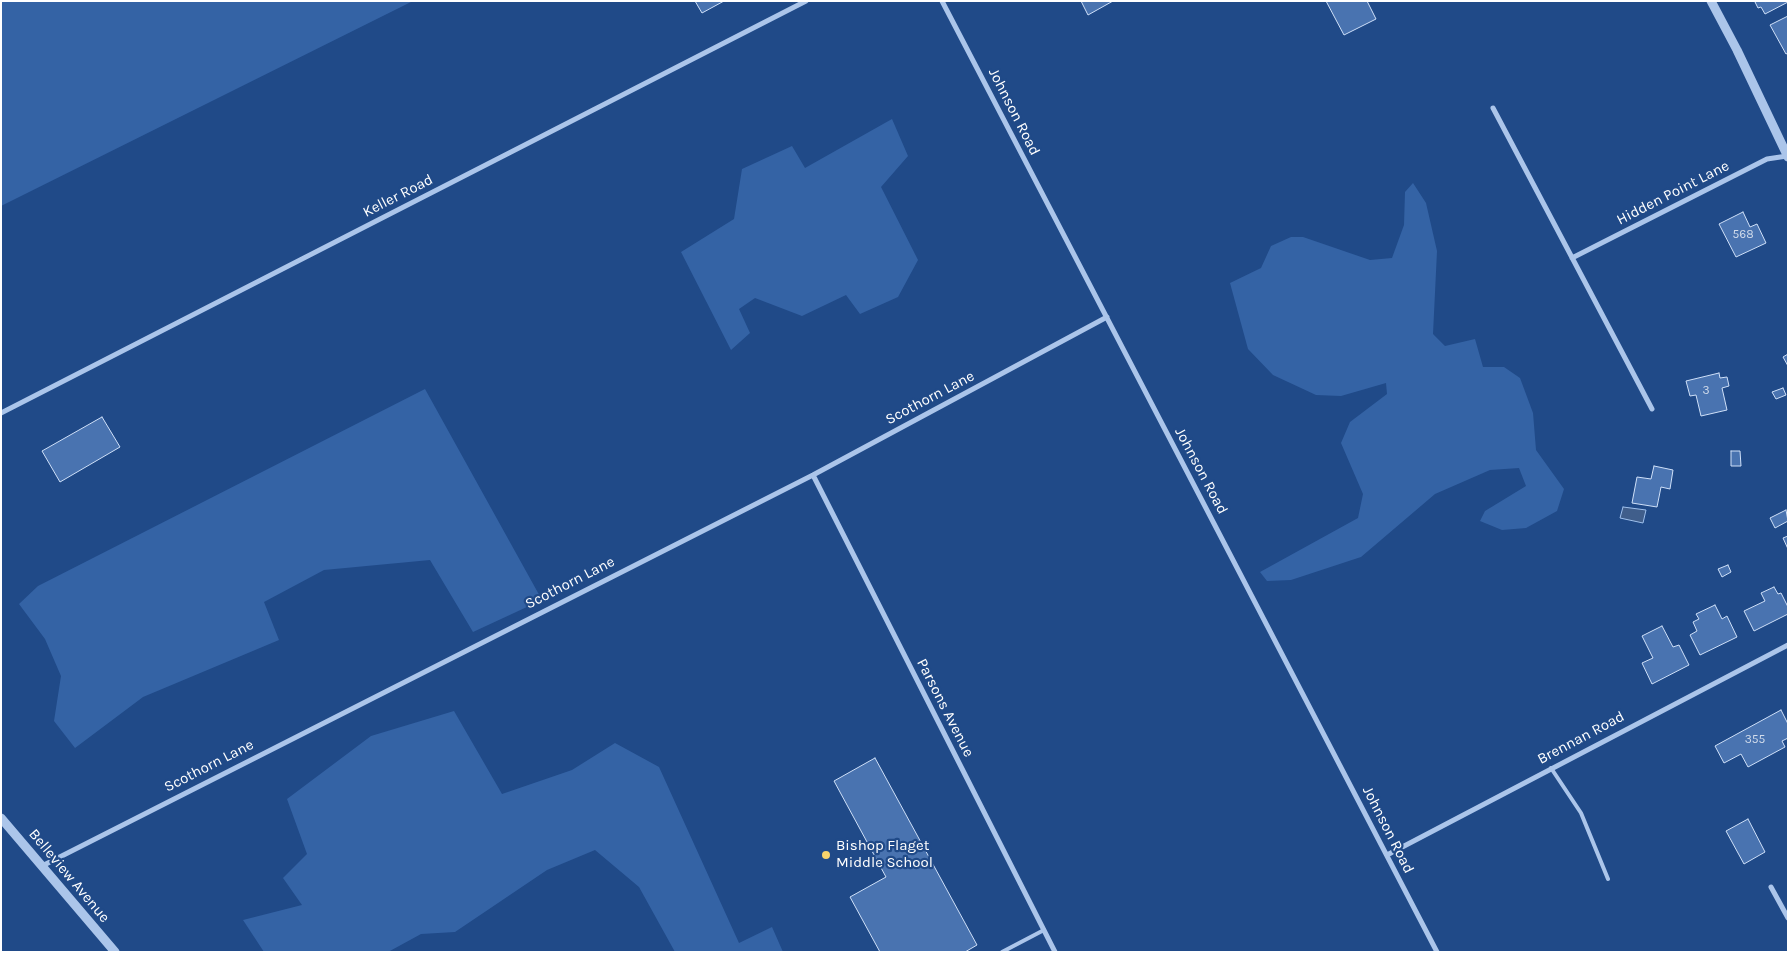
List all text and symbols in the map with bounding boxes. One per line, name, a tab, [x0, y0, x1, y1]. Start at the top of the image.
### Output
street label: Johnson Road	[984, 65, 1044, 159]
street label: Hidden Point Lane	[1614, 157, 1732, 229]
street label: Keller Road	[360, 171, 436, 221]
house number: 568	[1732, 228, 1754, 242]
street label: Scothorn Lane	[883, 367, 977, 429]
house number: 3	[1702, 384, 1710, 398]
street label: Johnson Road	[1171, 425, 1231, 517]
street label: Scothorn Lane	[522, 553, 618, 613]
street label: Parsons Avenue	[912, 656, 978, 760]
street label: Brennan Road	[1534, 708, 1628, 768]
house number: 355	[1745, 733, 1765, 747]
street label: Scothorn Lane	[161, 736, 257, 796]
street label: Johnson Road	[1358, 783, 1418, 877]
street label: Belleview Avenue	[25, 826, 113, 926]
place label: Bishop Flaget Middle School	[836, 837, 933, 872]
marker: Bishop Flaget Middle School	[820, 849, 832, 861]

